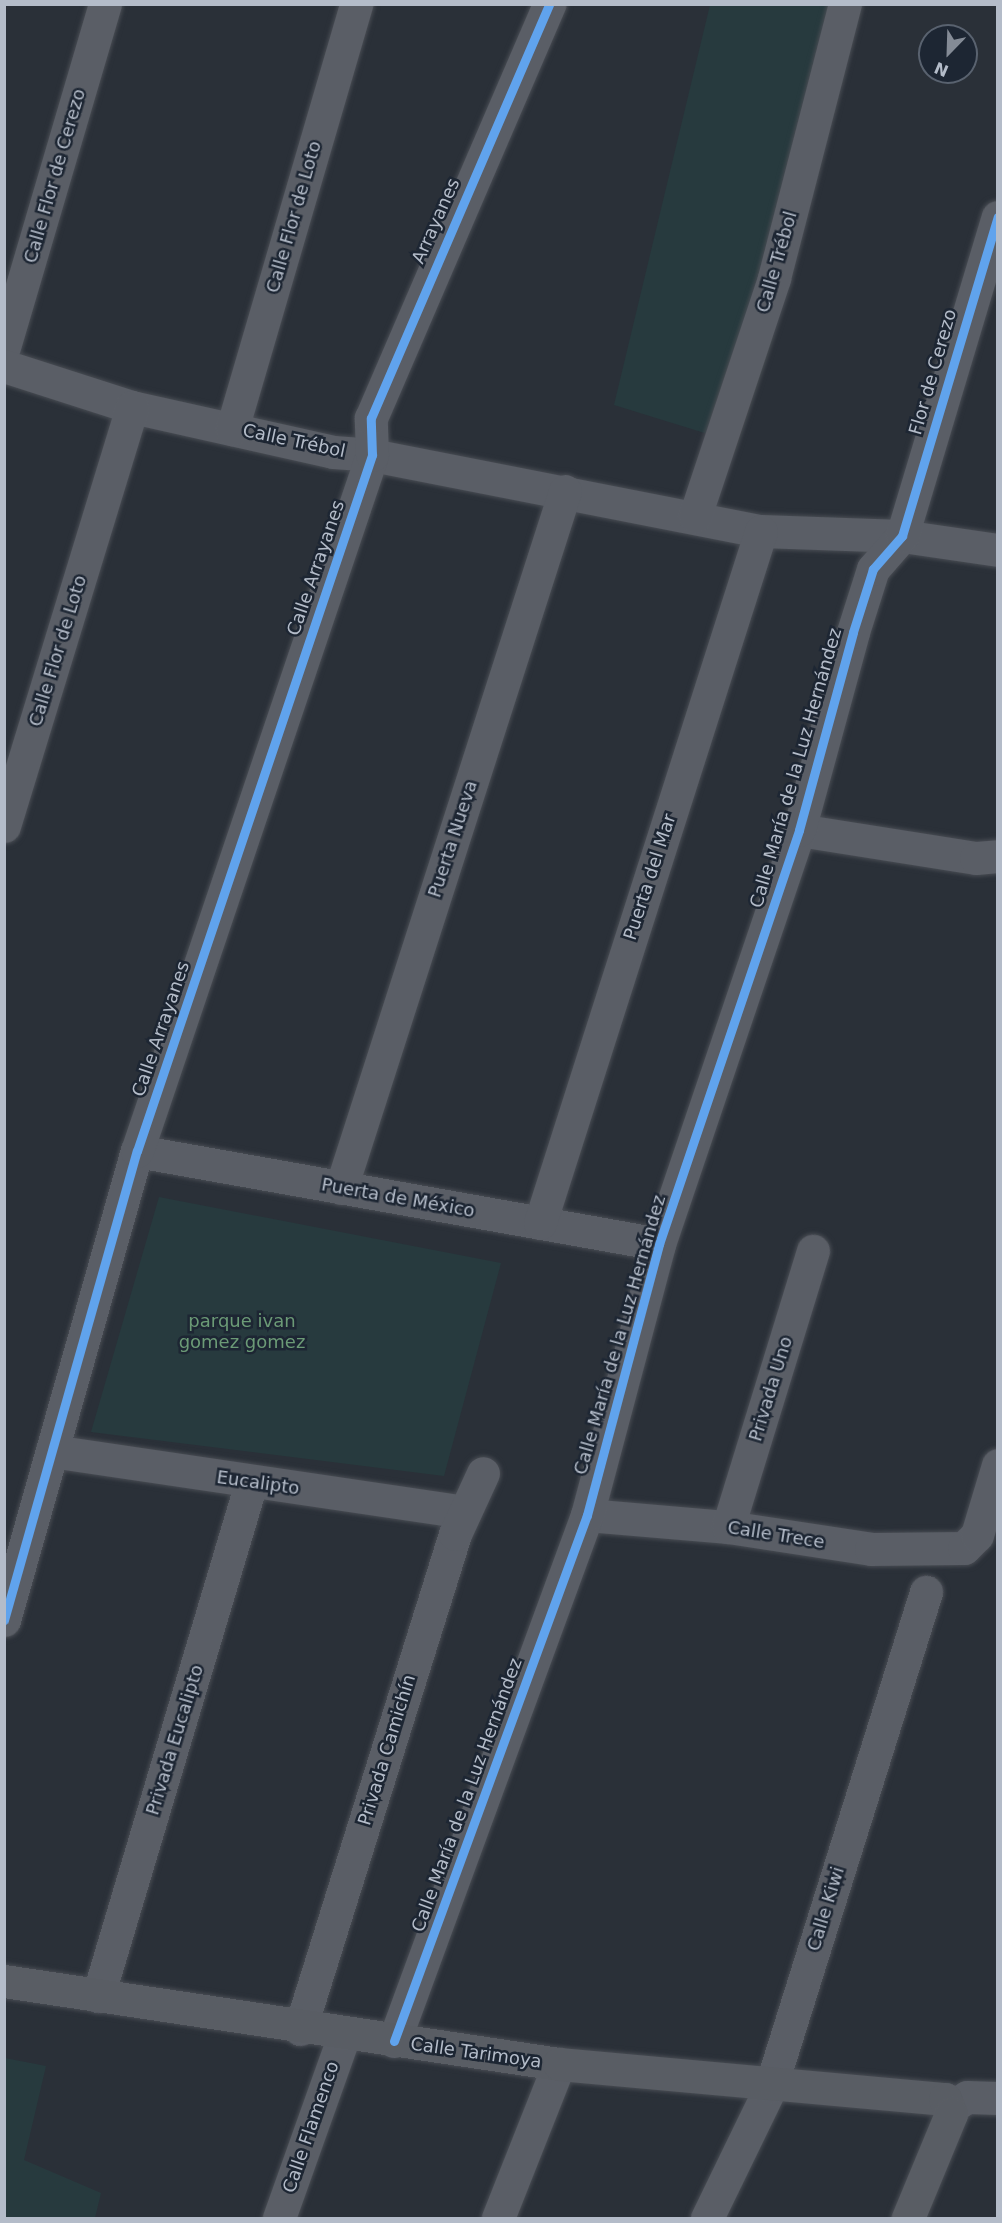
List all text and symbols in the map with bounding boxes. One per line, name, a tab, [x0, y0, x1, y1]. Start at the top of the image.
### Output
north arrow	[918, 24, 978, 84]
text: N	[932, 58, 951, 81]
street label: Calle Flor de Cerezo	[20, 86, 90, 266]
street label: Calle Flor de Loto	[262, 139, 326, 295]
street label: Arrayanes	[408, 175, 464, 267]
street label: Calle Trébol	[752, 209, 802, 315]
street label: Flor de Cerezo	[905, 307, 961, 437]
street label: Calle Trébol	[241, 420, 347, 462]
street label: Calle Arrayanes	[283, 497, 349, 639]
street label: Calle Flor de Loto	[25, 573, 91, 729]
street label: Calle María de la Luz Hernández	[746, 626, 846, 910]
street label: Puerta Nueva	[424, 778, 482, 900]
street label: Puerta del Mar	[619, 811, 681, 943]
street label: Calle Arrayanes	[128, 958, 194, 1100]
street label: Puerta de México	[320, 1174, 476, 1222]
street label: Calle María de la Luz Hernández	[570, 1193, 670, 1477]
park label: parque ivan gomez gomez	[179, 1311, 305, 1354]
street label: Privada Uno	[745, 1334, 797, 1444]
street label: Eucalipto	[215, 1467, 301, 1499]
street label: Calle Trece	[726, 1517, 826, 1553]
street label: Calle María de la Luz Hernández	[407, 1655, 527, 1935]
street label: Privada Eucalipto	[142, 1662, 208, 1818]
street label: Privada Camichín	[354, 1672, 420, 1828]
street label: Calle Kiwi	[803, 1864, 849, 1954]
street label: Calle Tarimoya	[409, 2033, 543, 2073]
street label: Calle Flamenco	[278, 2058, 344, 2196]

